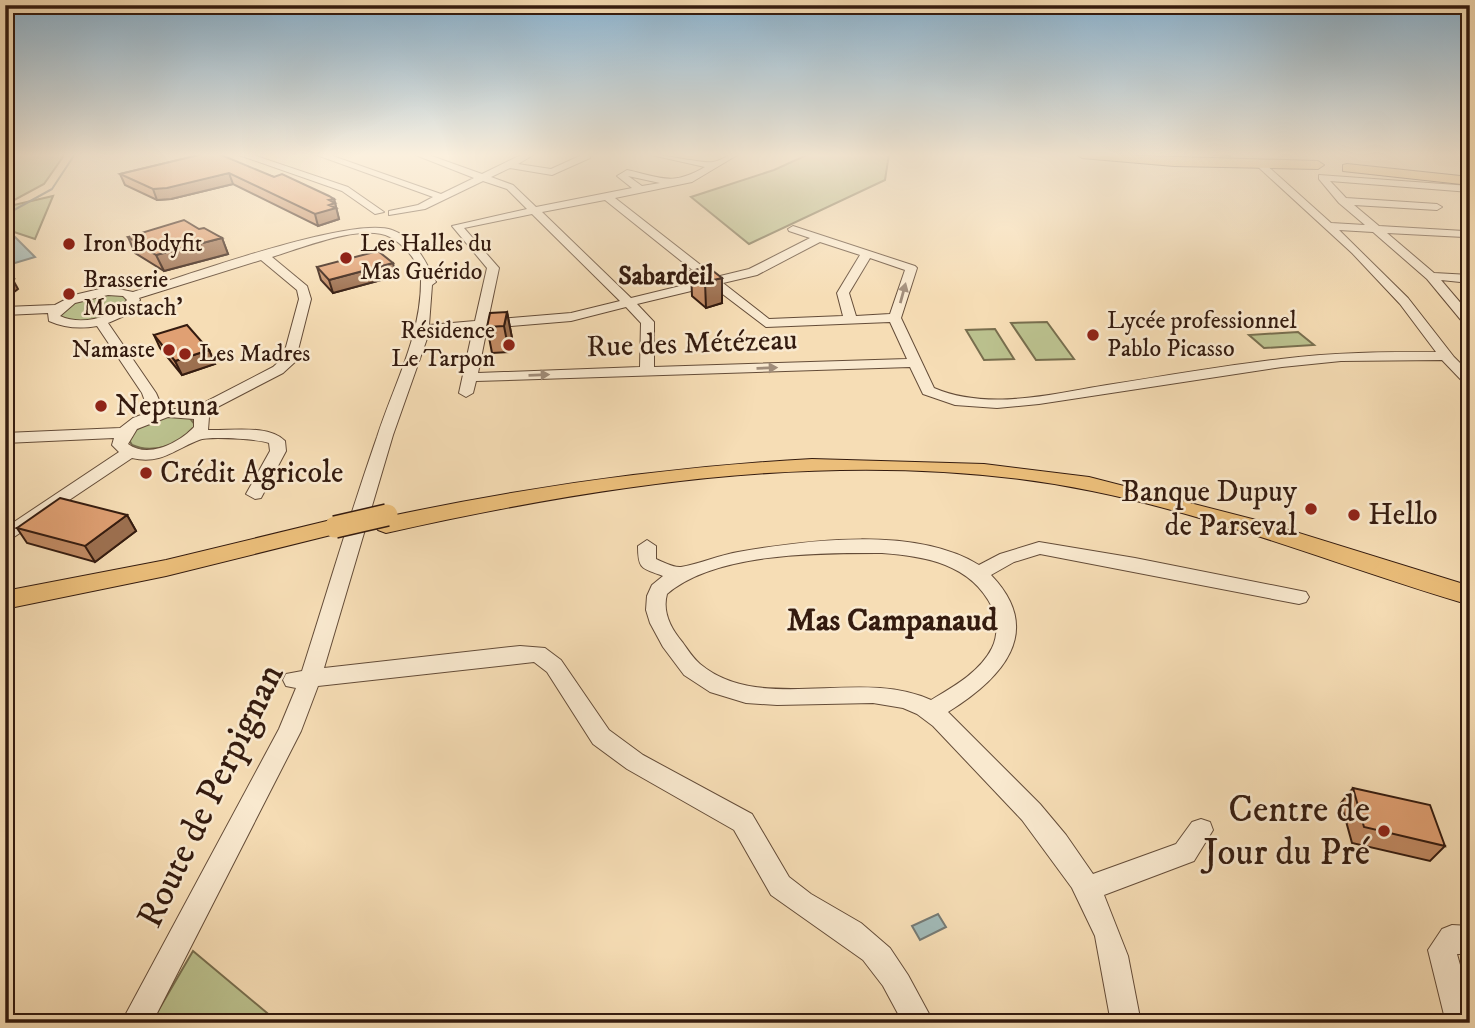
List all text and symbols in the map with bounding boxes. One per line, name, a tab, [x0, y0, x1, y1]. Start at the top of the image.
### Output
place label: Iron Bodyfit	[83, 229, 203, 259]
place label: Les Halles du Mas Guérido	[360, 229, 492, 287]
marker: Iron Bodyfit	[61, 236, 77, 252]
marker: Les Halles du Mas Guérido	[338, 250, 354, 266]
district label: Sabardeil	[618, 260, 715, 293]
place label: Brasserie Moustach'	[83, 265, 183, 323]
one-way arrow	[898, 282, 909, 304]
marker: Brasserie Moustach'	[61, 286, 77, 302]
place label: Lycée professionnel Pablo Picasso	[1107, 306, 1297, 364]
place label: Résidence Le Tarpon	[391, 316, 495, 374]
street label: Rue des Métézeau	[586, 322, 798, 366]
marker: Lycée professionnel Pablo Picasso	[1085, 327, 1101, 343]
place label: Namaste	[72, 335, 155, 365]
marker: Résidence Le Tarpon	[501, 337, 517, 353]
place label: Les Madres	[199, 339, 310, 369]
marker: Namaste	[161, 342, 177, 358]
marker: Les Madres	[177, 346, 193, 362]
one-way arrow	[756, 362, 778, 373]
one-way arrow	[529, 370, 551, 381]
place label: Neptuna	[115, 388, 219, 425]
marker: Neptuna	[93, 398, 109, 414]
place label: Crédit Agricole	[160, 455, 343, 492]
marker: Crédit Agricole	[138, 465, 154, 481]
place label: Banque Dupuy de Parseval	[1121, 474, 1298, 545]
place label: Hello	[1368, 497, 1438, 534]
marker: Banque Dupuy de Parseval	[1303, 501, 1319, 517]
marker: Hello	[1346, 507, 1362, 523]
district label: Mas Campanaud	[787, 601, 998, 641]
street label: Route de Perpignan	[127, 656, 295, 936]
place label: Centre de Jour du Pré	[1201, 787, 1371, 877]
marker: Centre de Jour du Pré	[1376, 823, 1392, 839]

